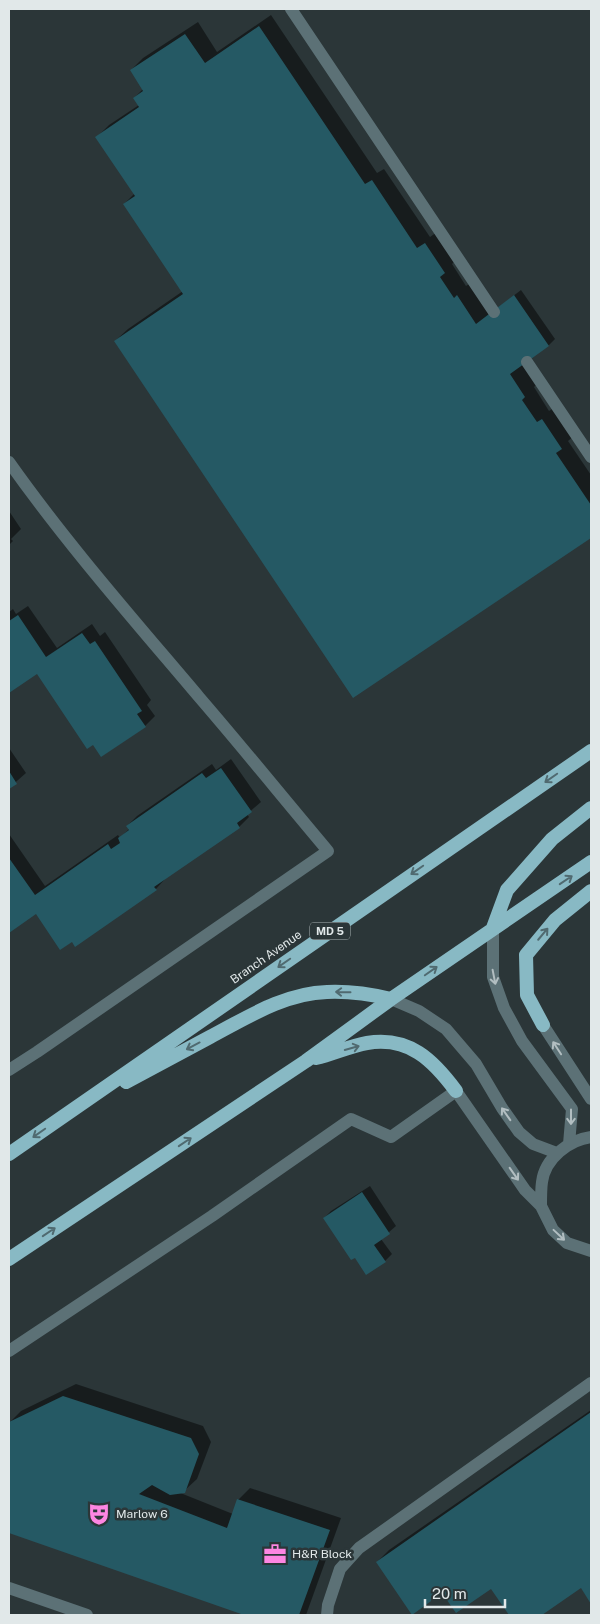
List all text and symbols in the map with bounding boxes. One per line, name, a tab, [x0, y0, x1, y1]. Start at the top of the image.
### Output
one-way arrow	[544, 773, 558, 783]
one-way arrow	[410, 865, 424, 875]
one-way arrow	[558, 874, 572, 884]
road number: MD 5	[310, 922, 350, 939]
street label: Branch Avenue	[228, 927, 304, 987]
one-way arrow	[537, 928, 549, 941]
one-way arrow	[277, 958, 291, 968]
one-way arrow	[424, 966, 438, 976]
one-way arrow	[489, 968, 499, 984]
one-way arrow	[336, 987, 352, 997]
one-way arrow	[185, 1041, 200, 1051]
one-way arrow	[552, 1041, 562, 1055]
one-way arrow	[344, 1042, 360, 1052]
one-way arrow	[501, 1107, 511, 1121]
one-way arrow	[566, 1108, 575, 1124]
one-way arrow	[32, 1128, 46, 1138]
one-way arrow	[177, 1137, 191, 1147]
one-way arrow	[509, 1167, 519, 1181]
one-way arrow	[42, 1226, 56, 1236]
one-way arrow	[553, 1229, 565, 1241]
theatre icon: Marlow 6	[86, 1501, 112, 1527]
place label: Marlow 6	[116, 1507, 168, 1521]
office icon: H&R Block	[262, 1541, 288, 1567]
place label: H&R Block	[292, 1547, 352, 1561]
scale bar	[425, 1576, 505, 1608]
text: 20 m	[432, 1585, 467, 1602]

